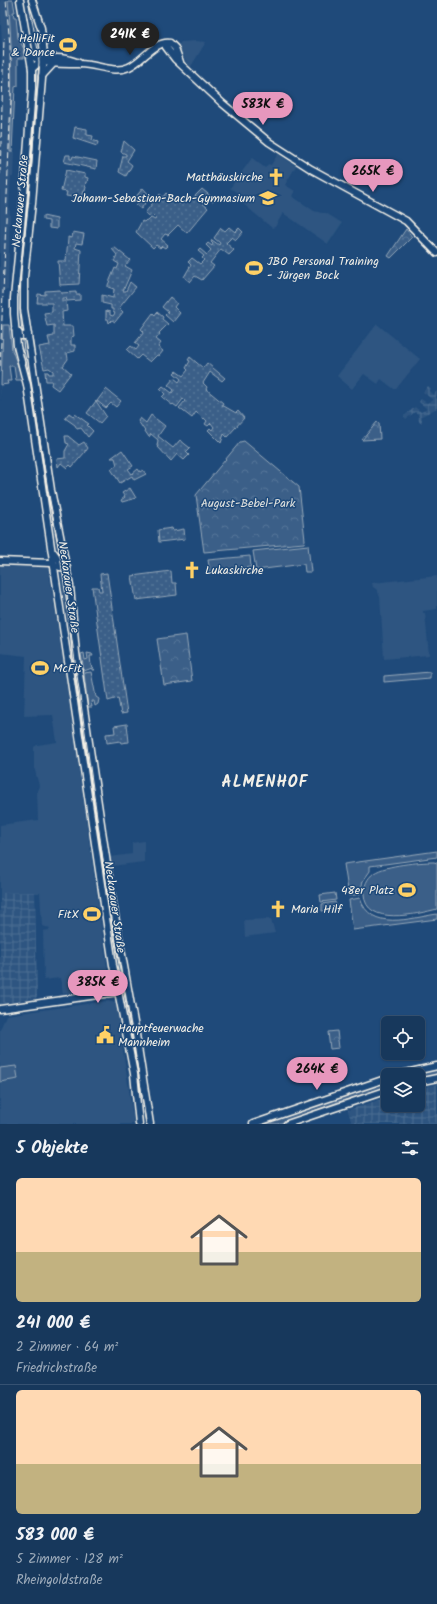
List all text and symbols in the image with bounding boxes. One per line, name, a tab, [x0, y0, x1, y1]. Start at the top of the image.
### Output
pin: 241K €	[97, 22, 163, 56]
text: 241K €	[110, 24, 150, 45]
place label: HelliFit & Dance	[11, 29, 56, 62]
sports icon: HelliFit & Dance	[58, 35, 78, 55]
pin: 583K €	[230, 92, 296, 126]
text: 583K €	[242, 94, 284, 115]
street label: Neckarauer Straße	[7, 153, 34, 248]
pin: 265K €	[340, 159, 406, 193]
text: 265K €	[352, 161, 394, 182]
church icon: Matthäuskirche	[266, 167, 286, 187]
place label: Matthäuskirche	[186, 168, 264, 187]
school or university icon: Johann-Sebastian-Bach-Gymnasium	[258, 188, 278, 208]
place label: Johann-Sebastian-Bach-Gymnasium	[71, 189, 255, 208]
place label: JBO Personal Training - Jürgen Bock	[267, 252, 379, 285]
sports icon: JBO Personal Training - Jürgen Bock	[244, 258, 264, 278]
park label: August-Bebel-Park	[201, 494, 296, 513]
street label: Neckarauer Straße	[53, 540, 84, 635]
church icon: Lukaskirche	[182, 560, 202, 580]
place label: Lukaskirche	[205, 561, 264, 580]
sports icon: McFit	[30, 658, 50, 678]
place label: McFit	[53, 659, 82, 678]
district label: ALMENHOF	[222, 770, 309, 795]
street label: Neckarauer Straße	[99, 860, 130, 955]
sports icon: 48er Platz	[397, 880, 417, 900]
place label: 48er Platz	[341, 881, 394, 900]
church icon: Maria Hilf	[268, 899, 288, 919]
place label: Maria Hilf	[291, 900, 343, 919]
sports icon: FitX	[82, 904, 102, 924]
place label: FitX	[58, 905, 80, 924]
pin: 385K €	[65, 970, 131, 1004]
text: 385K €	[77, 972, 119, 993]
map controls	[381, 1016, 425, 1112]
button: locate	[381, 1016, 425, 1060]
place label: Hauptfeuerwache Mannheim	[118, 1019, 204, 1052]
public building icon: Hauptfeuerwache Mannheim	[95, 1025, 115, 1045]
pin: 264K €	[284, 1057, 350, 1091]
text: 264K €	[296, 1059, 338, 1080]
button: layers	[381, 1068, 425, 1112]
text: 5 Objekte	[16, 1135, 88, 1162]
icon: filters	[399, 1137, 421, 1159]
icon: home	[183, 1204, 255, 1276]
text: 241 000 €	[16, 1310, 90, 1337]
text: 2 Zimmer · 64 m²	[16, 1337, 118, 1358]
text: Friedrichstraße	[16, 1358, 97, 1379]
icon: home	[183, 1416, 255, 1488]
text: 583 000 €	[16, 1522, 94, 1549]
text: 5 Zimmer · 128 m²	[16, 1549, 123, 1570]
text: Rheingoldstraße	[16, 1570, 103, 1591]

